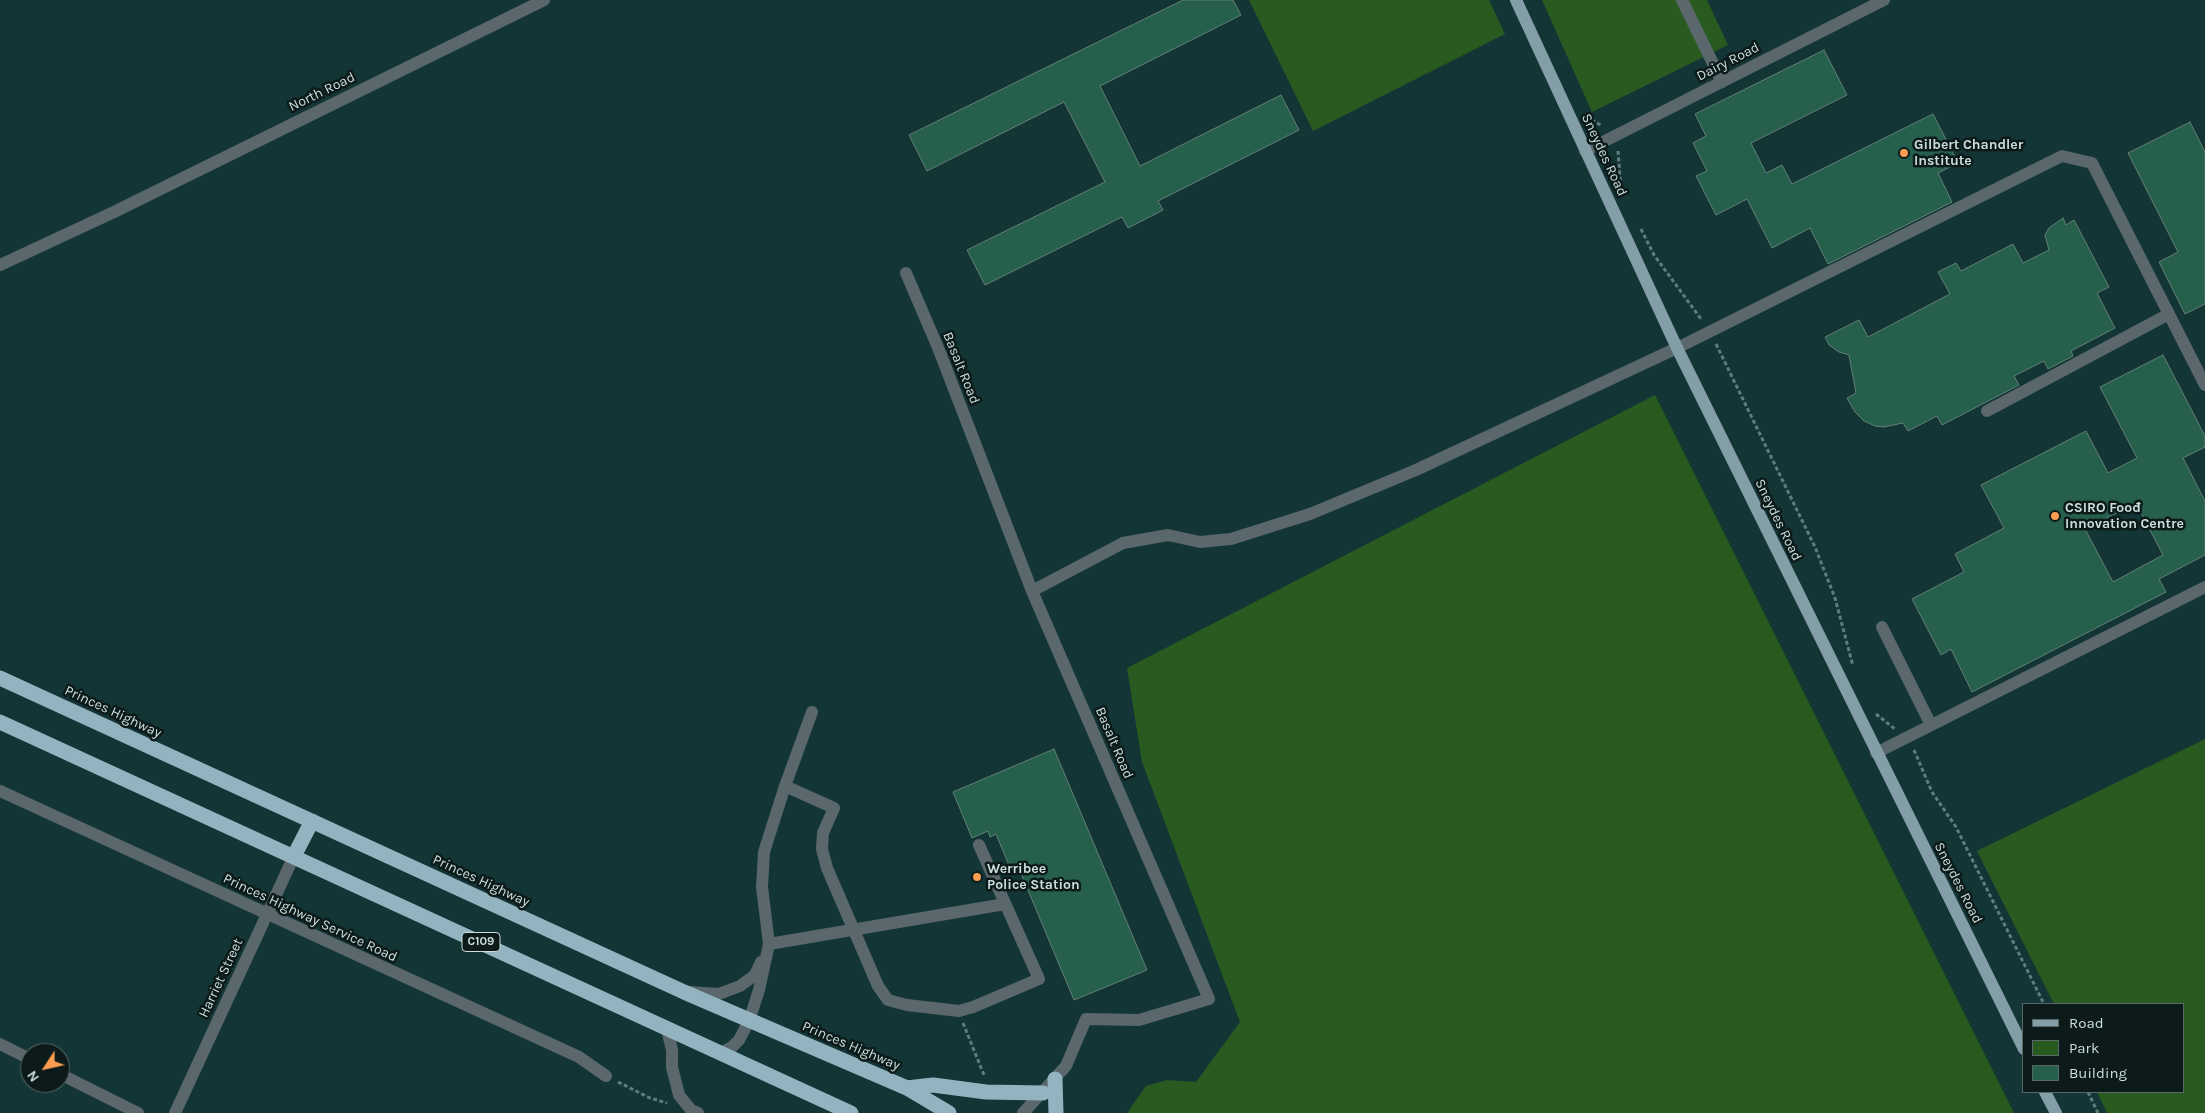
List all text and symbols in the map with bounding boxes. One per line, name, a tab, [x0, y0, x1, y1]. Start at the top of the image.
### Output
street label: Dairy Road	[1694, 39, 1762, 85]
street label: North Road	[286, 69, 358, 115]
street label: Sneydes Road	[1578, 111, 1630, 199]
place label: Gilbert Chandler Institute	[1914, 137, 2023, 170]
marker: Gilbert Chandler Institute	[1898, 147, 1910, 159]
street label: Basalt Road	[939, 330, 983, 406]
street label: Sneydes Road	[1751, 476, 1805, 564]
place label: CSIRO Foođ Innovation Centre	[2065, 500, 2184, 532]
marker: CSIRO Foođ Innovation Centre	[2049, 510, 2061, 522]
street label: Princes Highway	[62, 682, 164, 742]
street label: Basalt Road	[1091, 705, 1137, 781]
street label: Sneydes Road	[1930, 840, 1986, 926]
street label: Princes Highway	[430, 851, 532, 911]
place label: Werribee Police Station	[987, 861, 1080, 894]
street label: Princes Highway Service Road	[220, 870, 400, 966]
marker: Werribee Police Station	[971, 871, 983, 883]
road number: C109	[462, 932, 500, 952]
street label: Harriet Street	[195, 936, 247, 1020]
legend	[2022, 1003, 2185, 1093]
text: Road	[2069, 1014, 2104, 1032]
street label: Princes Highway	[799, 1018, 903, 1074]
text: Park	[2069, 1039, 2099, 1057]
north arrow	[20, 1043, 70, 1093]
text: Building	[2069, 1064, 2127, 1082]
text: N	[23, 1067, 43, 1085]

